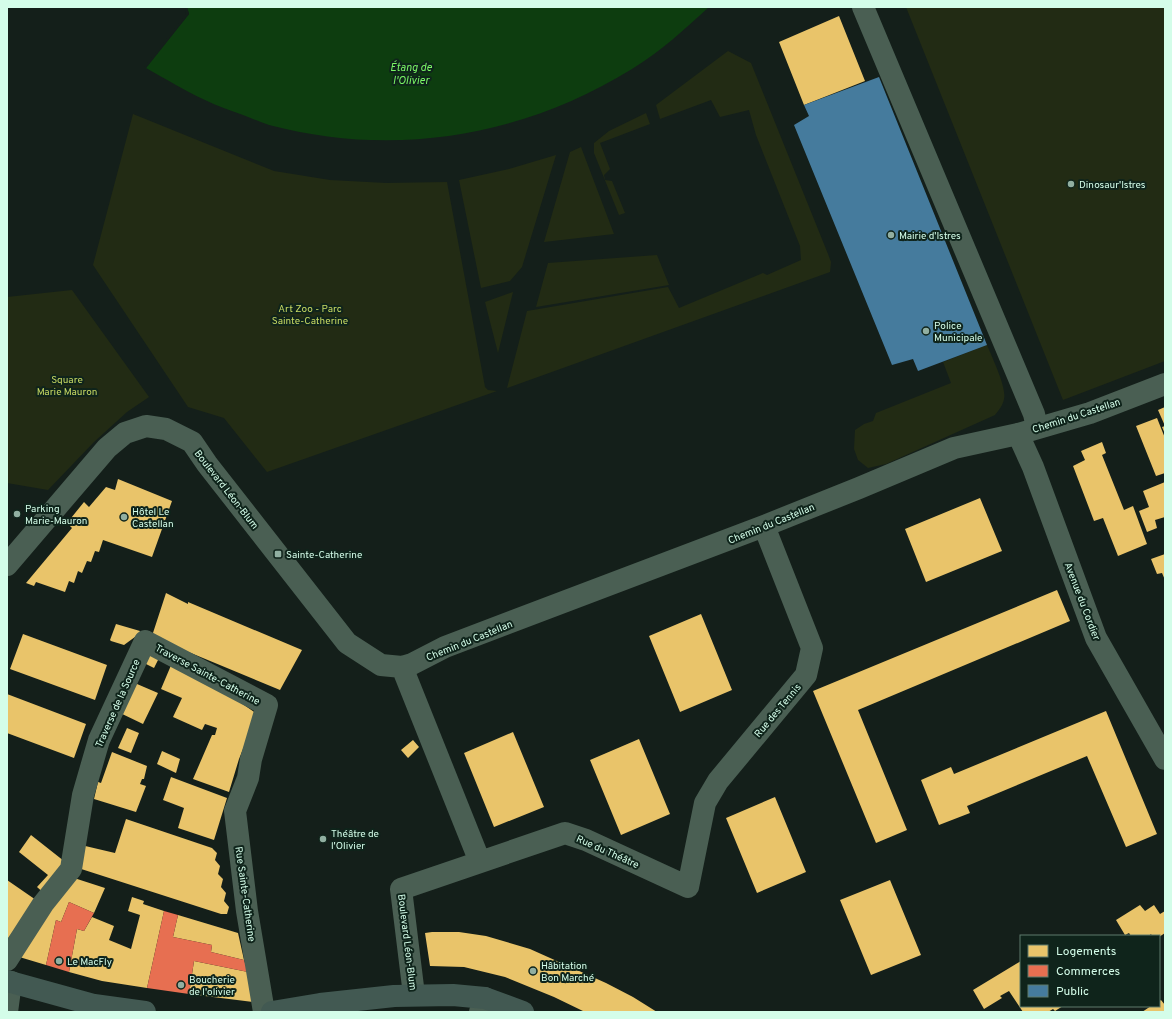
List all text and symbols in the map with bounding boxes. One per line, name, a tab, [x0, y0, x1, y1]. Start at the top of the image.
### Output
water label: Étang de l'Olivier	[390, 60, 432, 88]
marker: Dinosaur'Istres	[1066, 179, 1076, 189]
place label: Dinosaur'Istres	[1079, 179, 1146, 192]
marker: Mairie d'Istres	[886, 230, 896, 240]
place label: Mairie d'Istres	[899, 230, 961, 243]
park label: Art Zoo - Parc Sainte-Catherine	[272, 303, 348, 328]
place label: Police Municipale	[934, 320, 983, 345]
marker: Police Municipale	[921, 326, 931, 336]
park label: Square Marie Mauron	[37, 374, 97, 399]
street label: Chemin du Castellan	[1031, 396, 1122, 437]
street label: Boulevard Léon-Blum	[191, 448, 261, 532]
street label: Chemin du Castellan	[726, 501, 817, 548]
place label: Parking Marie-Mauron	[25, 503, 87, 528]
place label: Hôtel Le Castellan	[132, 506, 174, 531]
marker: Parking Marie-Mauron	[12, 509, 22, 519]
marker: Hôtel Le Castellan	[119, 512, 129, 522]
marker: Sainte-Catherine	[273, 549, 283, 559]
place label: Sainte-Catherine	[286, 549, 362, 562]
street label: Avenue du Cordier	[1061, 561, 1103, 643]
street label: Chemin du Castellan	[424, 618, 515, 665]
street label: Traverse Sainte-Catherine	[153, 642, 262, 709]
street label: Traverse de la Source	[93, 657, 144, 750]
street label: Rue des Tennis	[752, 681, 805, 741]
place label: Théâtre de l'Olivier	[331, 828, 379, 853]
street label: Rue du Théâtre	[574, 833, 641, 872]
marker: Théâtre de l'Olivier	[318, 834, 328, 844]
street label: Rue Sainte-Catherine	[231, 846, 258, 943]
street label: Boulevard Léon-Blum	[394, 893, 419, 991]
legend	[1020, 935, 1160, 1007]
text: Logements	[1056, 944, 1116, 960]
marker: Le MacFly	[54, 956, 64, 966]
place label: Le MacFly	[67, 956, 112, 969]
place label: Hâbitation Bon Marché	[541, 960, 594, 985]
text: Commerces	[1056, 964, 1120, 980]
marker: Hâbitation Bon Marché	[528, 966, 538, 976]
place label: Boucherie de l'olivier	[189, 974, 235, 999]
marker: Boucherie de l'olivier	[176, 980, 186, 990]
text: Public	[1056, 984, 1089, 1000]

